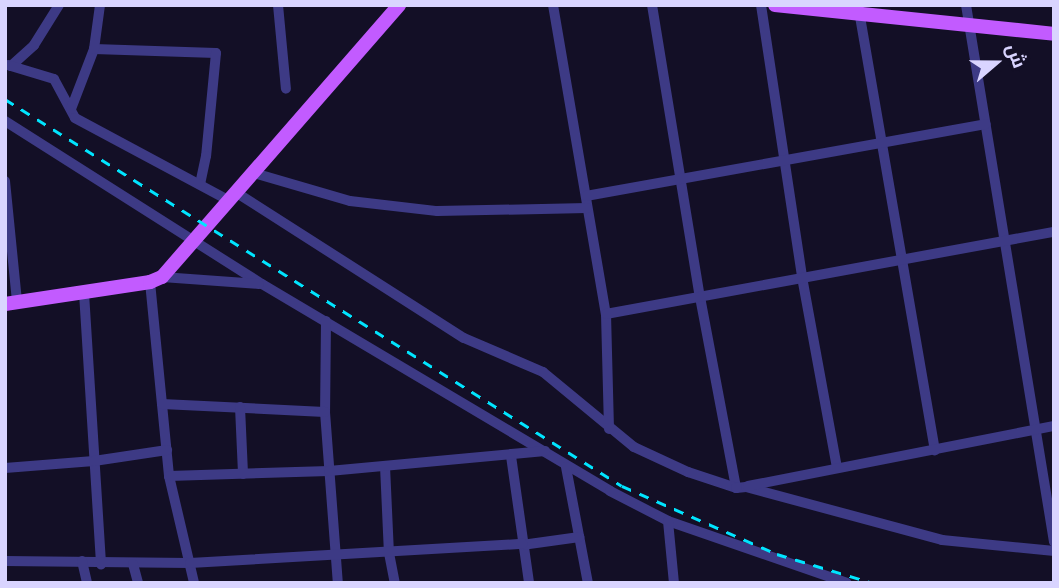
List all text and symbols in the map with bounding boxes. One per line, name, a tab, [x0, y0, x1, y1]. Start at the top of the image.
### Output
north arrow	[961, 28, 1031, 98]
text: ش	[1001, 41, 1030, 71]

